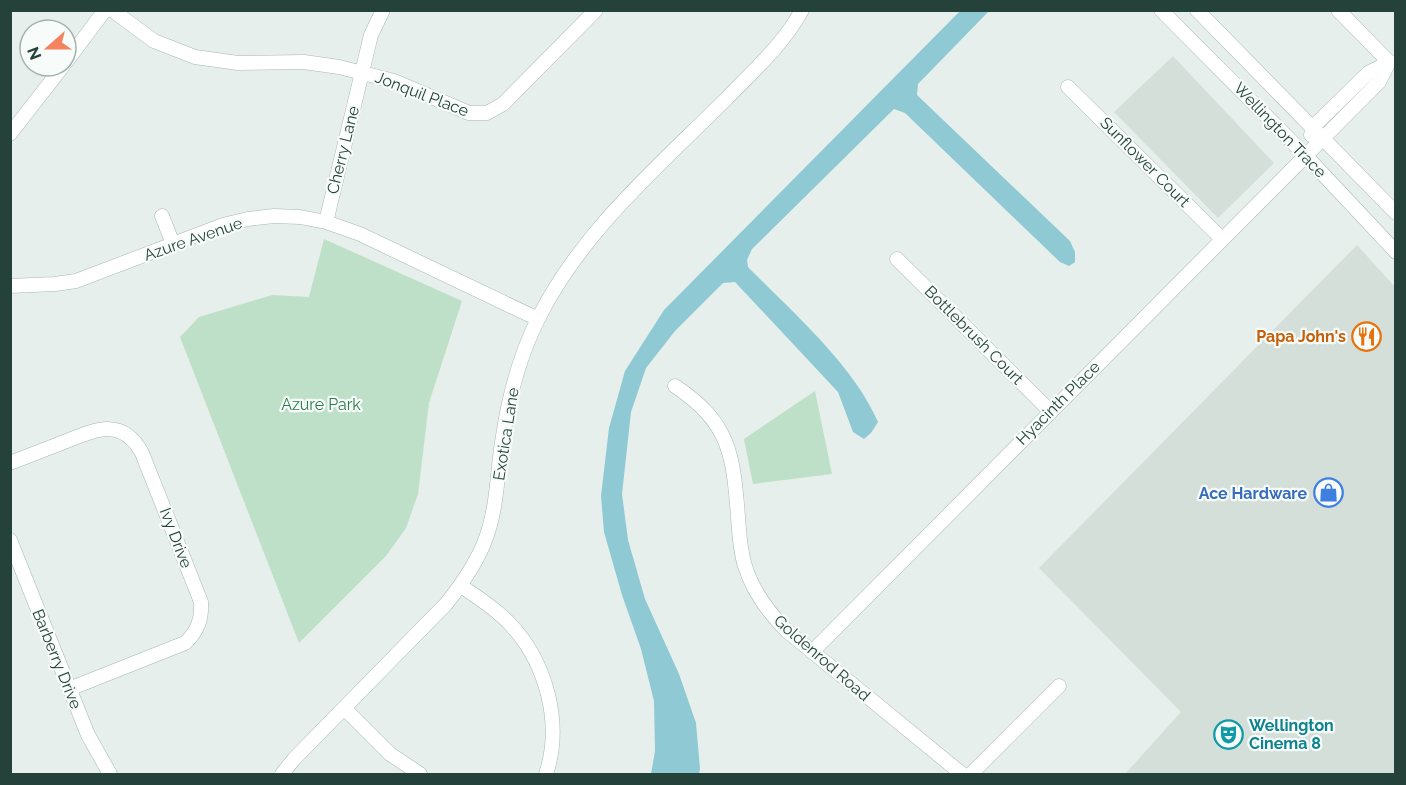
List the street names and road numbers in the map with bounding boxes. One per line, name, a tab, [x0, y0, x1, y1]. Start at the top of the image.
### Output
street label: Jonquil Place	[373, 68, 471, 120]
street label: Wellington Trace	[1230, 78, 1330, 182]
street label: Cherry Lane	[323, 104, 363, 196]
street label: Sunflower Court	[1096, 113, 1194, 211]
street label: Azure Avenue	[141, 213, 245, 265]
street label: Bottlebrush Court	[921, 282, 1028, 389]
street label: Hyacinth Place	[1012, 357, 1104, 449]
street label: Exotica Lane	[489, 386, 523, 482]
street label: Ivy Drive	[156, 505, 196, 571]
street label: Barberry Drive	[28, 606, 86, 712]
street label: Goldenrod Road	[770, 611, 874, 705]

